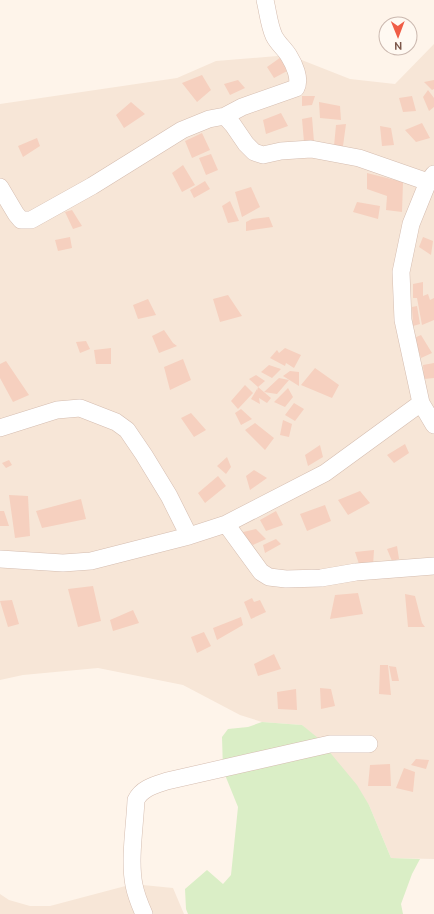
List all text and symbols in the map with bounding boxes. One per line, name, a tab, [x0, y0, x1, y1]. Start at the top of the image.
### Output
north arrow	[378, 16, 418, 56]
text: N	[394, 40, 402, 52]

